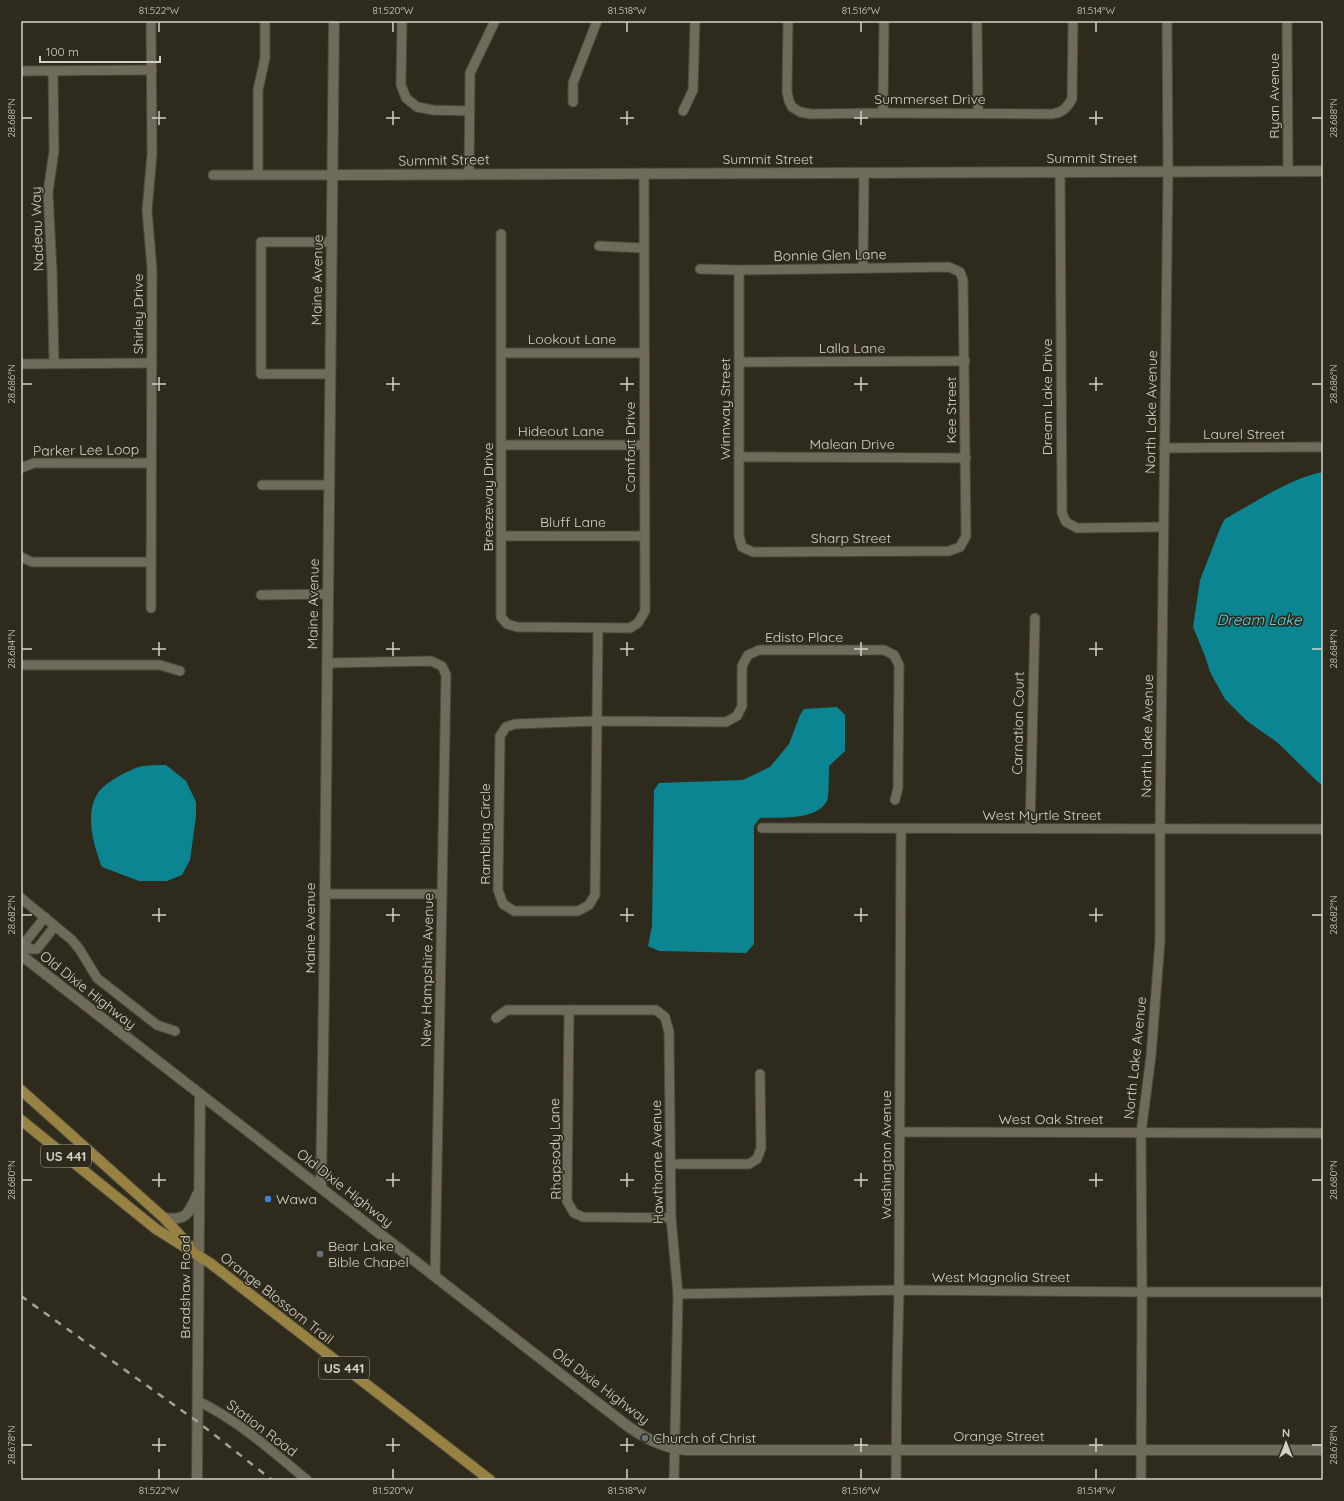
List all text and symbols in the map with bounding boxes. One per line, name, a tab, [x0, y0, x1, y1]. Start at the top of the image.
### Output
text: 81.522°W	[139, 4, 180, 17]
text: 81.520°W	[373, 4, 414, 17]
text: 81.518°W	[608, 4, 647, 17]
text: 81.516°W	[842, 4, 881, 17]
text: 81.514°W	[1077, 4, 1115, 17]
scale bar	[40, 38, 160, 64]
text: 100 m	[46, 44, 79, 59]
street label: Ryan Avenue	[1265, 53, 1283, 139]
street label: Summerset Drive	[874, 90, 986, 108]
text: 28.688°N	[5, 98, 18, 138]
text: 28.688°N	[1327, 98, 1340, 138]
street label: Summit Street	[1046, 149, 1138, 167]
street label: Summit Street	[398, 150, 490, 170]
street label: Summit Street	[722, 150, 814, 168]
street label: Nadeau Way	[27, 186, 47, 272]
street label: Maine Avenue	[307, 234, 327, 326]
street label: Bonnie Glen Lane	[773, 245, 887, 265]
street label: Shirley Drive	[129, 274, 147, 354]
street label: Lookout Lane	[528, 330, 616, 348]
street label: Lalla Lane	[819, 339, 885, 357]
street label: Dream Lake Drive	[1038, 339, 1056, 455]
street label: North Lake Avenue	[1141, 350, 1161, 474]
street label: Winnway Street	[716, 358, 734, 460]
text: 28.686°N	[5, 364, 18, 404]
text: 28.686°N	[1327, 364, 1340, 404]
street label: Kee Street	[942, 376, 960, 444]
street label: Comfort Drive	[621, 401, 639, 493]
street label: Hideout Lane	[518, 422, 604, 440]
street label: Laurel Street	[1203, 425, 1285, 443]
street label: Malean Drive	[809, 435, 895, 453]
street label: Parker Lee Loop	[33, 440, 139, 460]
street label: Breezeway Drive	[479, 442, 497, 552]
street label: Bluff Lane	[540, 513, 606, 531]
street label: Sharp Street	[811, 529, 891, 547]
street label: Maine Avenue	[303, 558, 323, 650]
water label: Dream Lake	[1217, 610, 1302, 629]
street label: Edisto Place	[765, 628, 843, 646]
text: 28.684°N	[5, 629, 18, 669]
text: 28.684°N	[1327, 629, 1340, 669]
street label: Carnation Court	[1008, 671, 1028, 775]
street label: North Lake Avenue	[1137, 674, 1157, 798]
street label: Rambling Circle	[476, 783, 494, 885]
street label: West Myrtle Street	[982, 806, 1102, 824]
street label: Maine Avenue	[301, 883, 319, 973]
street label: New Hampshire Avenue	[417, 893, 437, 1047]
text: 28.682°N	[5, 895, 18, 935]
text: 28.682°N	[1327, 895, 1340, 935]
street label: Old Dixie Highway	[36, 947, 140, 1033]
street label: North Lake Avenue	[1120, 996, 1150, 1120]
street label: Washington Avenue	[877, 1090, 895, 1220]
street label: Rhapsody Lane	[545, 1098, 565, 1200]
street label: Hawthorne Avenue	[647, 1100, 667, 1224]
street label: West Oak Street	[998, 1110, 1104, 1128]
road number: US 441	[41, 1145, 91, 1167]
street label: Old Dixie Highway	[293, 1145, 397, 1231]
text: 28.680°N	[5, 1160, 18, 1200]
text: 28.680°N	[1327, 1160, 1340, 1200]
place label: Wawa	[276, 1190, 317, 1208]
marker: Wawa	[263, 1194, 273, 1204]
street label: Bradshaw Road	[176, 1235, 194, 1339]
place label: Bear Lake Bible Chapel	[328, 1237, 409, 1271]
street label: Orange Blossom Trail	[217, 1248, 337, 1348]
marker: Bear Lake Bible Chapel	[315, 1249, 325, 1259]
street label: West Magnolia Street	[932, 1268, 1070, 1286]
street label: Old Dixie Highway	[549, 1343, 653, 1429]
road number: US 441	[319, 1357, 369, 1379]
street label: Station Road	[223, 1396, 301, 1460]
north arrow	[1266, 1423, 1306, 1463]
text: 28.678°N	[5, 1425, 18, 1465]
text: 28.678°N	[1327, 1425, 1340, 1465]
text: N	[1282, 1426, 1290, 1440]
street label: Orange Street	[954, 1427, 1045, 1445]
place label: Church of Christ	[653, 1429, 757, 1447]
marker: Church of Christ	[640, 1433, 650, 1443]
text: 81.522°W	[139, 1484, 180, 1497]
text: 81.520°W	[373, 1484, 414, 1497]
text: 81.518°W	[608, 1484, 647, 1497]
text: 81.516°W	[842, 1484, 881, 1497]
text: 81.514°W	[1077, 1484, 1115, 1497]

